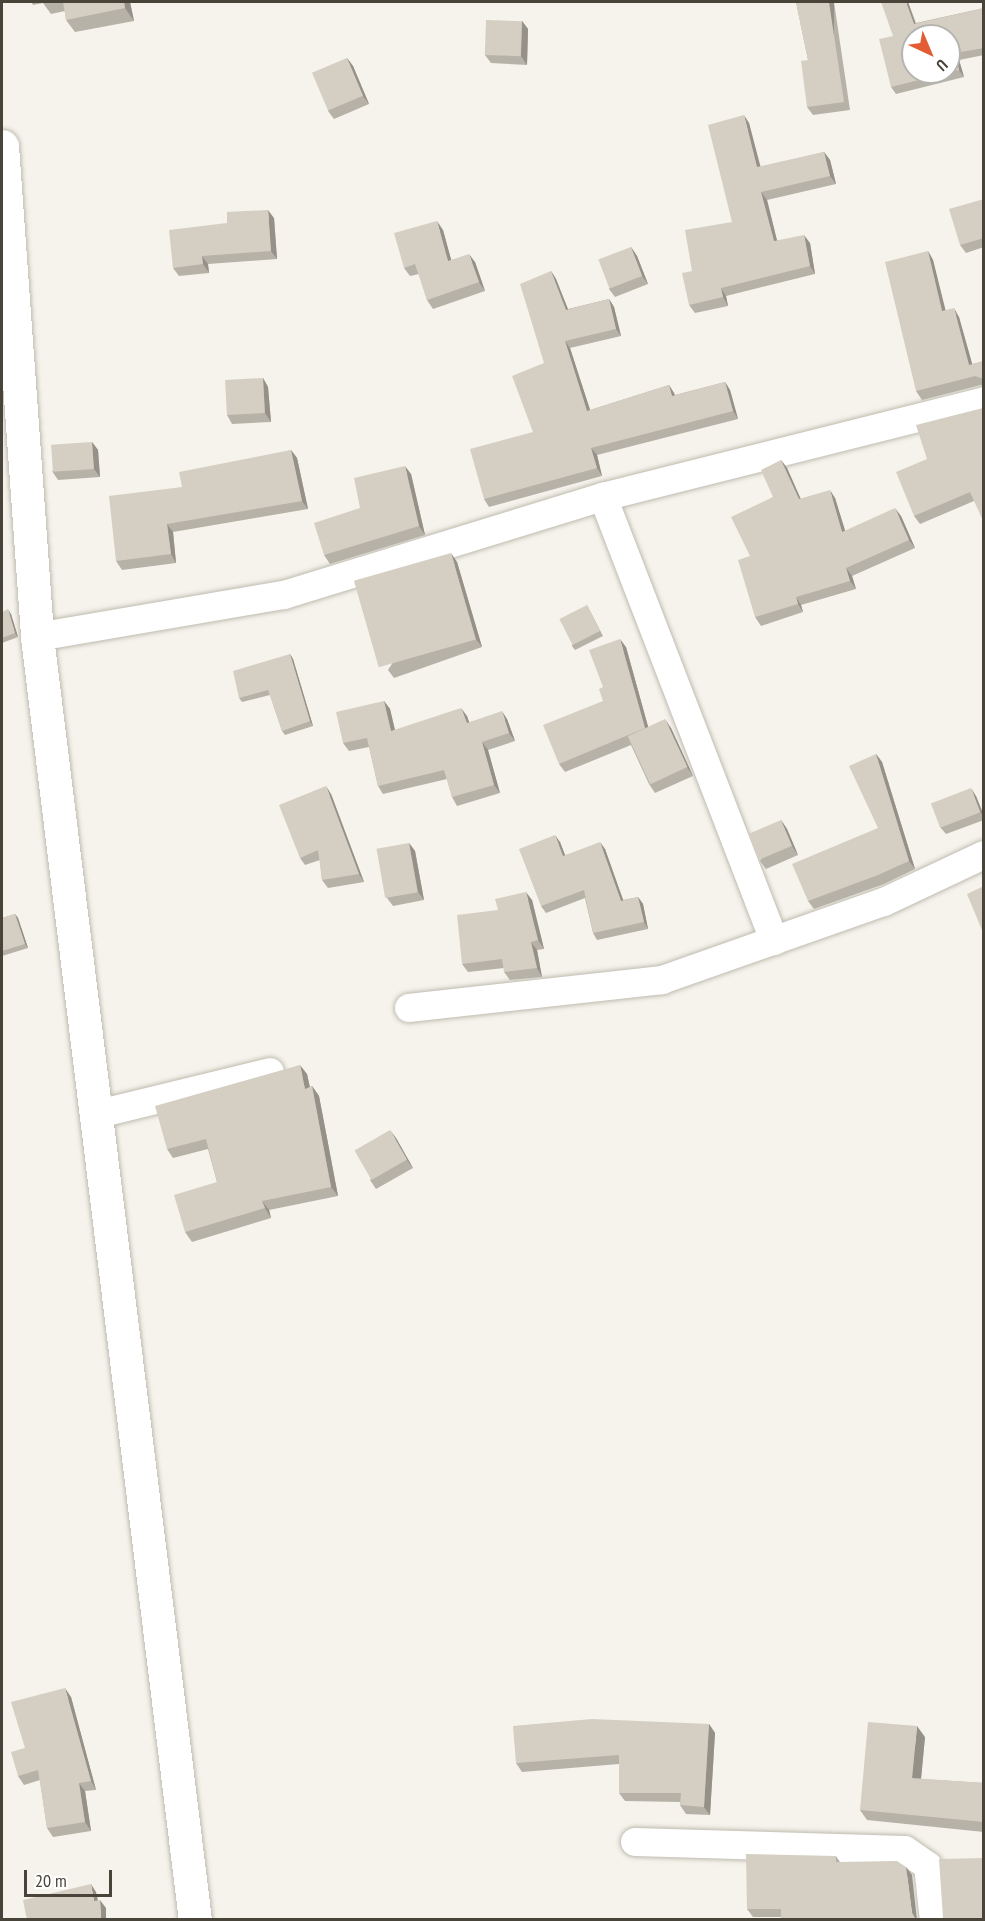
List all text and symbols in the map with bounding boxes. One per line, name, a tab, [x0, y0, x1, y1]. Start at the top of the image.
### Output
north arrow	[901, 24, 961, 84]
text: U	[932, 55, 952, 76]
scale bar	[27, 1858, 116, 1896]
text: 20 m	[35, 1869, 67, 1892]

